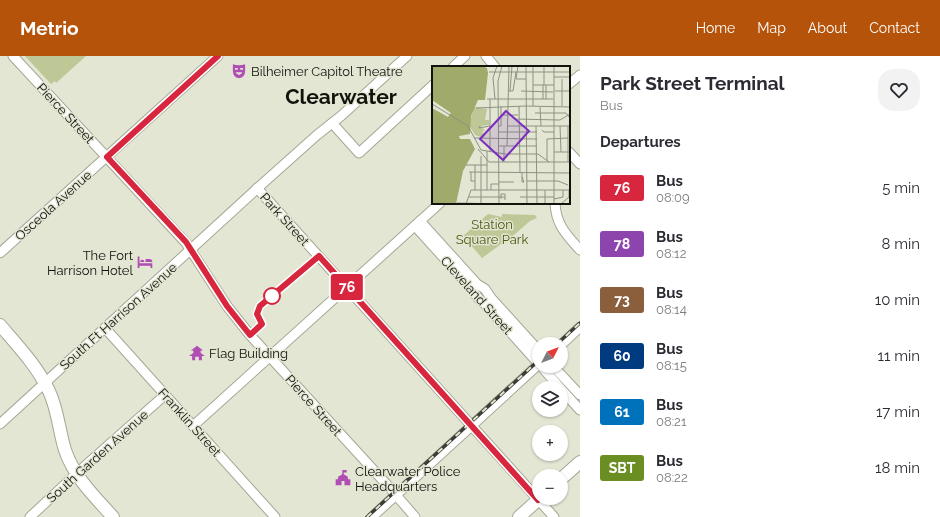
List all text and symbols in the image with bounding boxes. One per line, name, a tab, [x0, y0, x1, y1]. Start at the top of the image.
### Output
text: Metrio	[20, 17, 79, 39]
text: Home	[696, 20, 735, 36]
text: Map	[757, 20, 786, 36]
text: About	[808, 20, 847, 36]
text: Contact	[869, 20, 920, 36]
theatre icon: Bilheimer Capitol Theatre	[230, 62, 248, 80]
place label: Bilheimer Capitol Theatre	[251, 64, 403, 79]
inset map	[432, 66, 570, 204]
button: heart	[878, 69, 920, 111]
text: Park Street Terminal	[600, 72, 785, 94]
street label: Pierce Street	[34, 80, 98, 147]
district label: Clearwater	[285, 84, 397, 109]
text: Bus	[600, 98, 623, 113]
text: Departures	[600, 133, 681, 151]
street label: Osceola Avenue	[12, 167, 95, 244]
text: Bus	[656, 172, 683, 190]
text: 5 min	[882, 179, 920, 197]
text: 76	[614, 180, 630, 196]
street label: Park Street	[257, 190, 313, 249]
text: 08:09	[656, 190, 690, 205]
park label: Station Square Park	[456, 217, 528, 247]
text: Bus	[656, 228, 683, 246]
text: 8 min	[881, 235, 920, 253]
text: 78	[614, 236, 630, 252]
text: 08:12	[656, 246, 686, 261]
place label: The Fort Harrison Hotel	[47, 248, 134, 278]
hotel icon: The Fort Harrison Hotel	[136, 253, 154, 271]
street label: Cleveland Street	[438, 253, 516, 338]
street label: South Ft Harrison Avenue	[57, 260, 180, 373]
line badge: 76	[329, 274, 365, 300]
text: 76	[339, 279, 355, 295]
text: Bus	[656, 284, 683, 302]
unlabelled marker	[263, 287, 281, 305]
text: 10 min	[875, 291, 920, 309]
text: 73	[614, 292, 630, 308]
text: 08:14	[656, 302, 687, 317]
north arrow	[532, 337, 568, 373]
map controls	[532, 337, 568, 505]
text: Bus	[656, 340, 683, 358]
temple icon: Flag Building	[188, 344, 206, 362]
place label: Flag Building	[209, 346, 288, 361]
text: 11 min	[878, 347, 920, 365]
text: 60	[613, 348, 631, 364]
text: 08:15	[656, 358, 687, 373]
street label: Pierce Street	[282, 372, 345, 439]
button: layers	[532, 381, 568, 417]
street label: Franklin Street	[155, 385, 225, 460]
text: Bus	[656, 396, 683, 414]
text: 17 min	[876, 403, 920, 421]
text: 61	[614, 404, 630, 420]
street label: South Garden Avenue	[44, 407, 151, 506]
text: 08:21	[656, 414, 686, 429]
button: +	[532, 425, 568, 461]
text: Bus	[656, 452, 683, 470]
text: 18 min	[875, 459, 920, 477]
text: SBT	[609, 460, 635, 476]
place label: Clearwater Police Headquarters	[355, 464, 461, 494]
public building icon: Clearwater Police Headquarters	[334, 469, 352, 487]
button: −	[532, 469, 568, 505]
text: 08:22	[656, 470, 688, 485]

